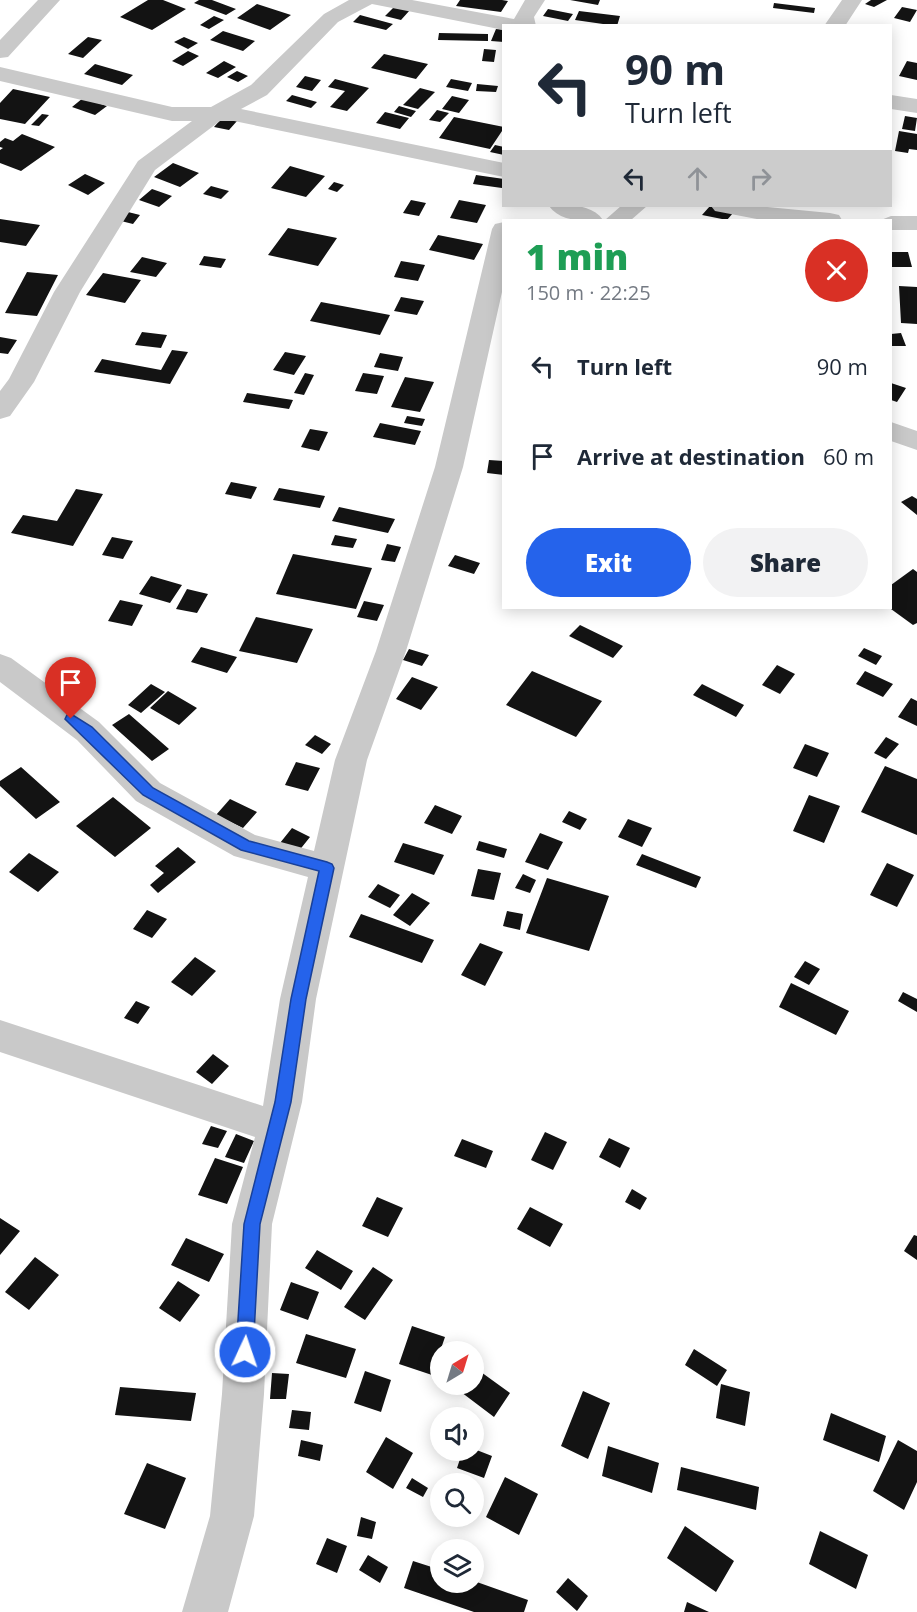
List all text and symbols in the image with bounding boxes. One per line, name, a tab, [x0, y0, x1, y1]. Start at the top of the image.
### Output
text: 90 m	[625, 40, 725, 97]
icon: left	[526, 48, 604, 126]
text: Turn left	[625, 94, 732, 131]
icon: left	[618, 162, 651, 195]
icon: ahead	[681, 162, 714, 195]
icon: right	[744, 162, 777, 195]
text: 1 min	[526, 232, 628, 281]
button: close	[805, 239, 868, 302]
text: 150 m · 22:25	[526, 279, 651, 306]
icon: left	[526, 350, 559, 383]
text: Turn left	[577, 351, 672, 381]
text: 90 m	[817, 351, 868, 381]
icon: arrive	[526, 440, 559, 473]
text: Arrive at destination	[577, 441, 805, 471]
text: 60 m	[823, 441, 874, 471]
button: Exit	[526, 528, 691, 597]
button: Share	[703, 528, 868, 597]
pin	[45, 657, 96, 719]
icon: arrive	[54, 666, 87, 699]
position arrow	[213, 1320, 277, 1384]
north arrow	[430, 1341, 484, 1395]
map controls	[430, 1341, 484, 1593]
button: sound	[430, 1407, 484, 1461]
button: search	[430, 1473, 484, 1527]
button: layers	[430, 1539, 484, 1593]

